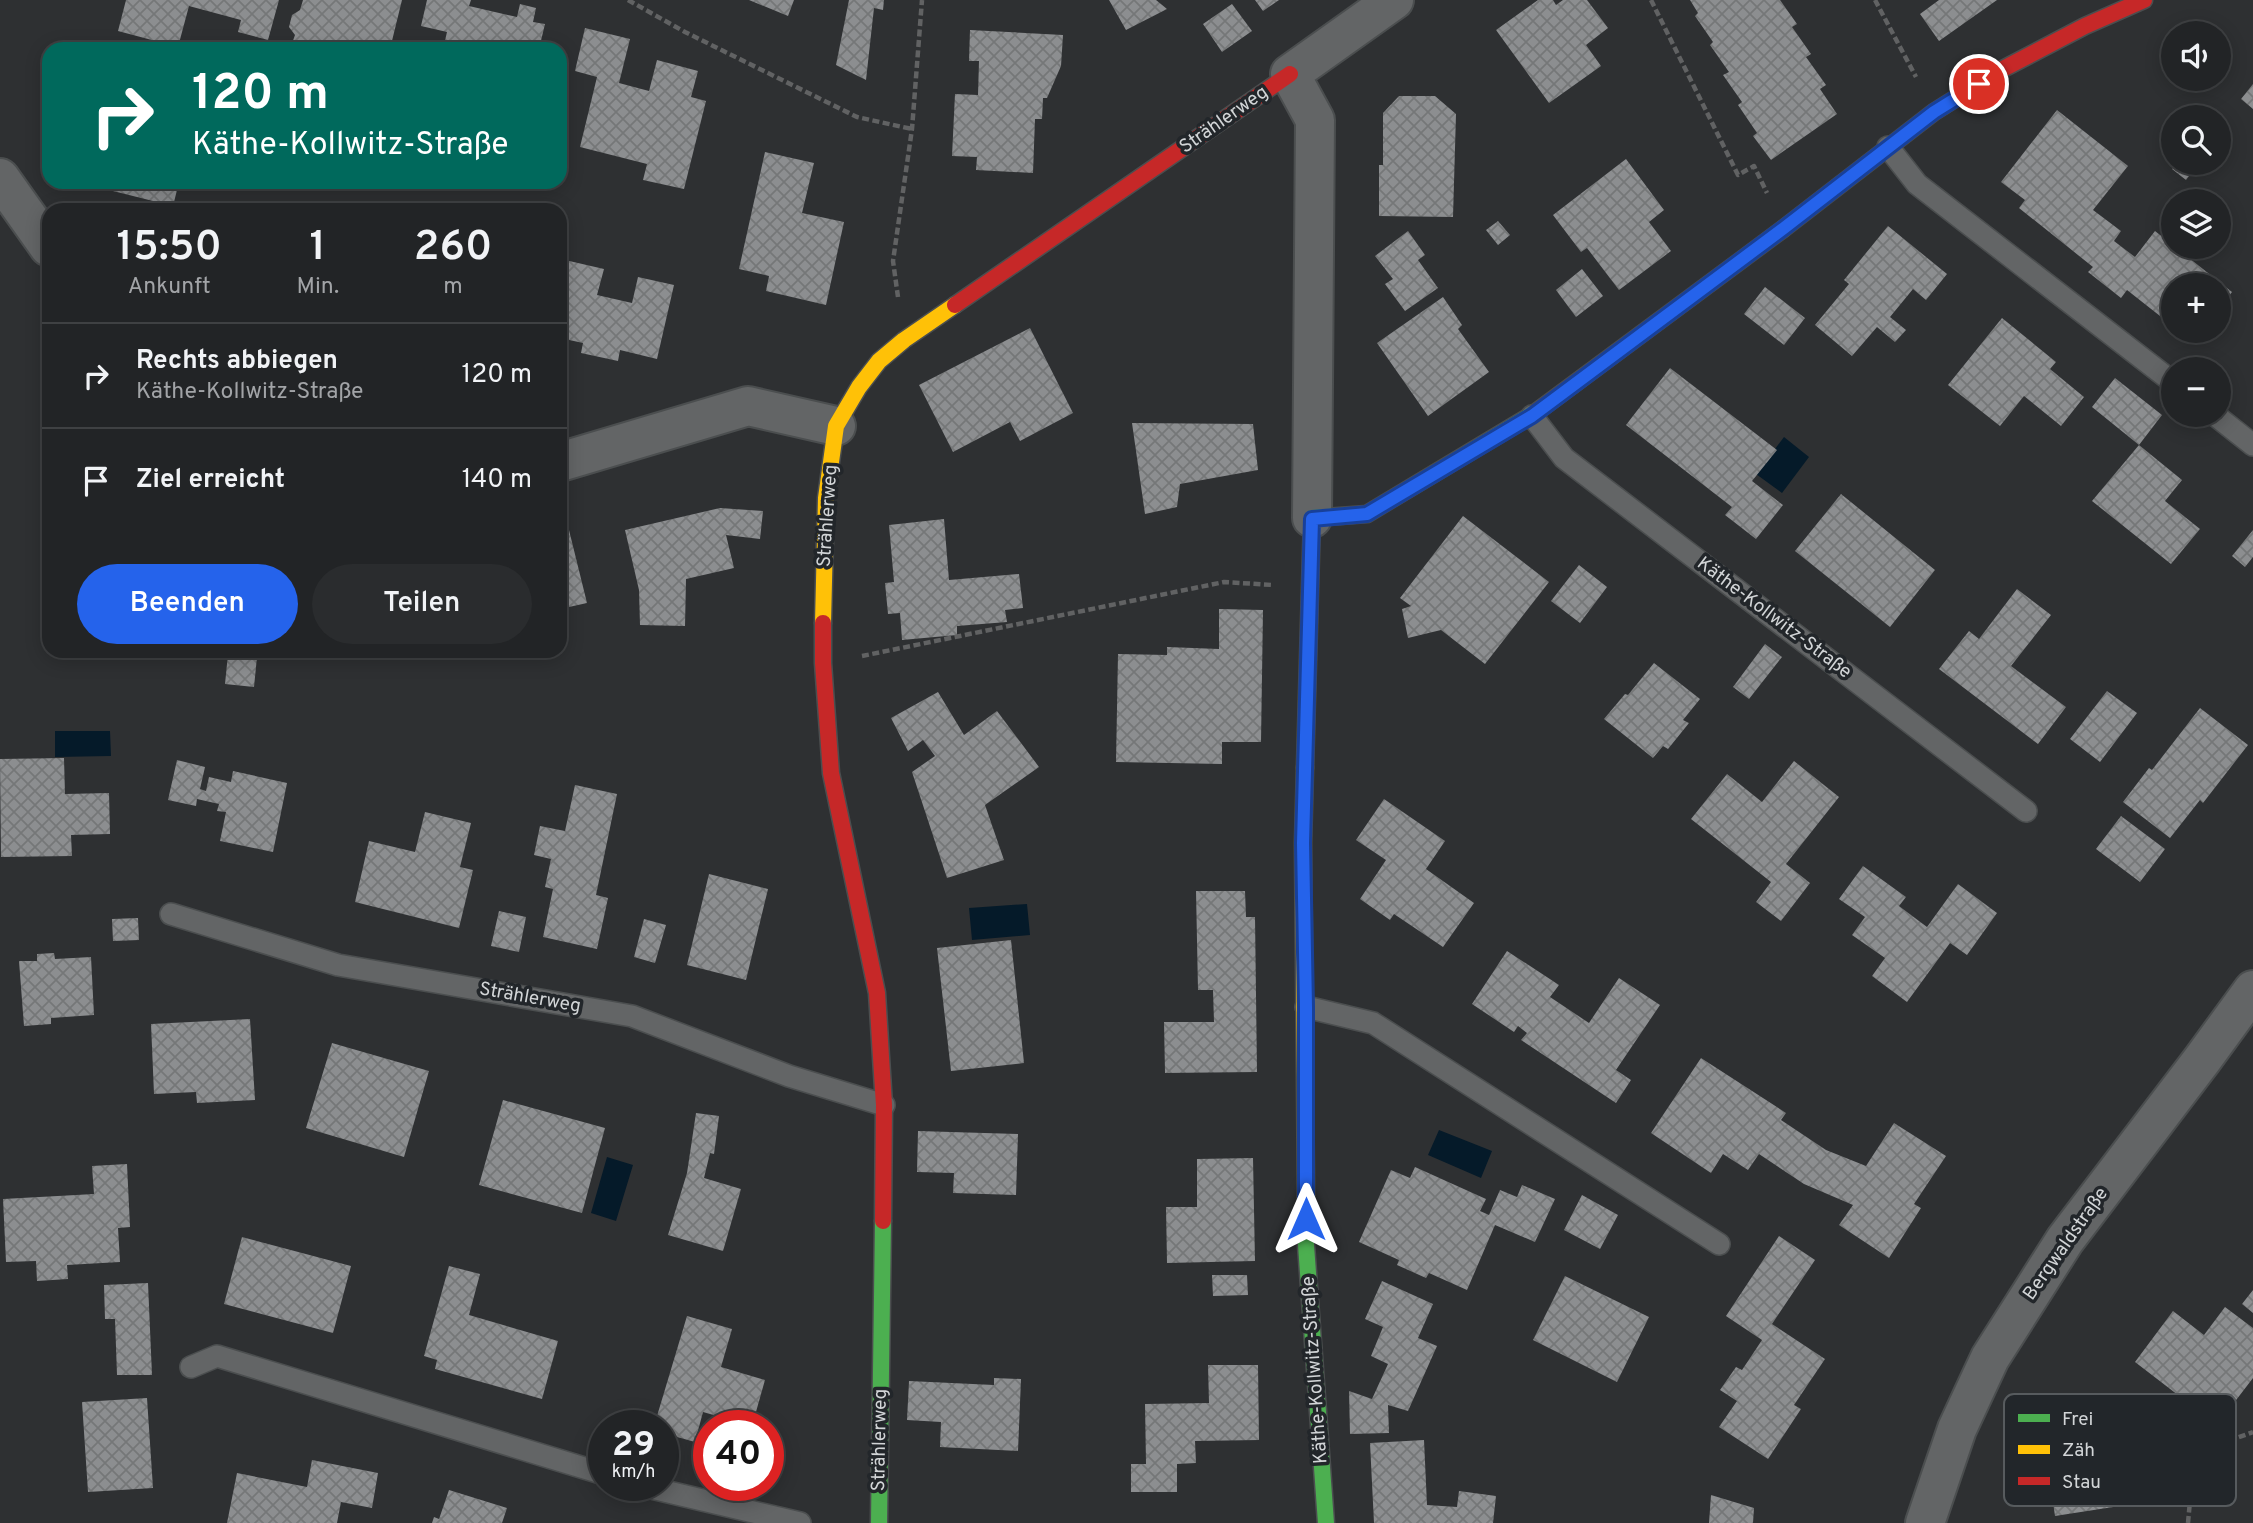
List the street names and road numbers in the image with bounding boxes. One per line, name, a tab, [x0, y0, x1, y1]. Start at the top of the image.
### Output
street label: Strählerweg	[1175, 81, 1273, 159]
street label: Strählerweg	[812, 464, 844, 568]
street label: Käthe-Kollwitz-Straße	[1692, 552, 1856, 684]
street label: Strählerweg	[477, 977, 583, 1019]
street label: Bergwaldstraße	[2018, 1183, 2114, 1305]
street label: Käthe-Kollwitz-Straße	[1296, 1275, 1334, 1465]
street label: Strählerweg	[867, 1388, 893, 1492]

